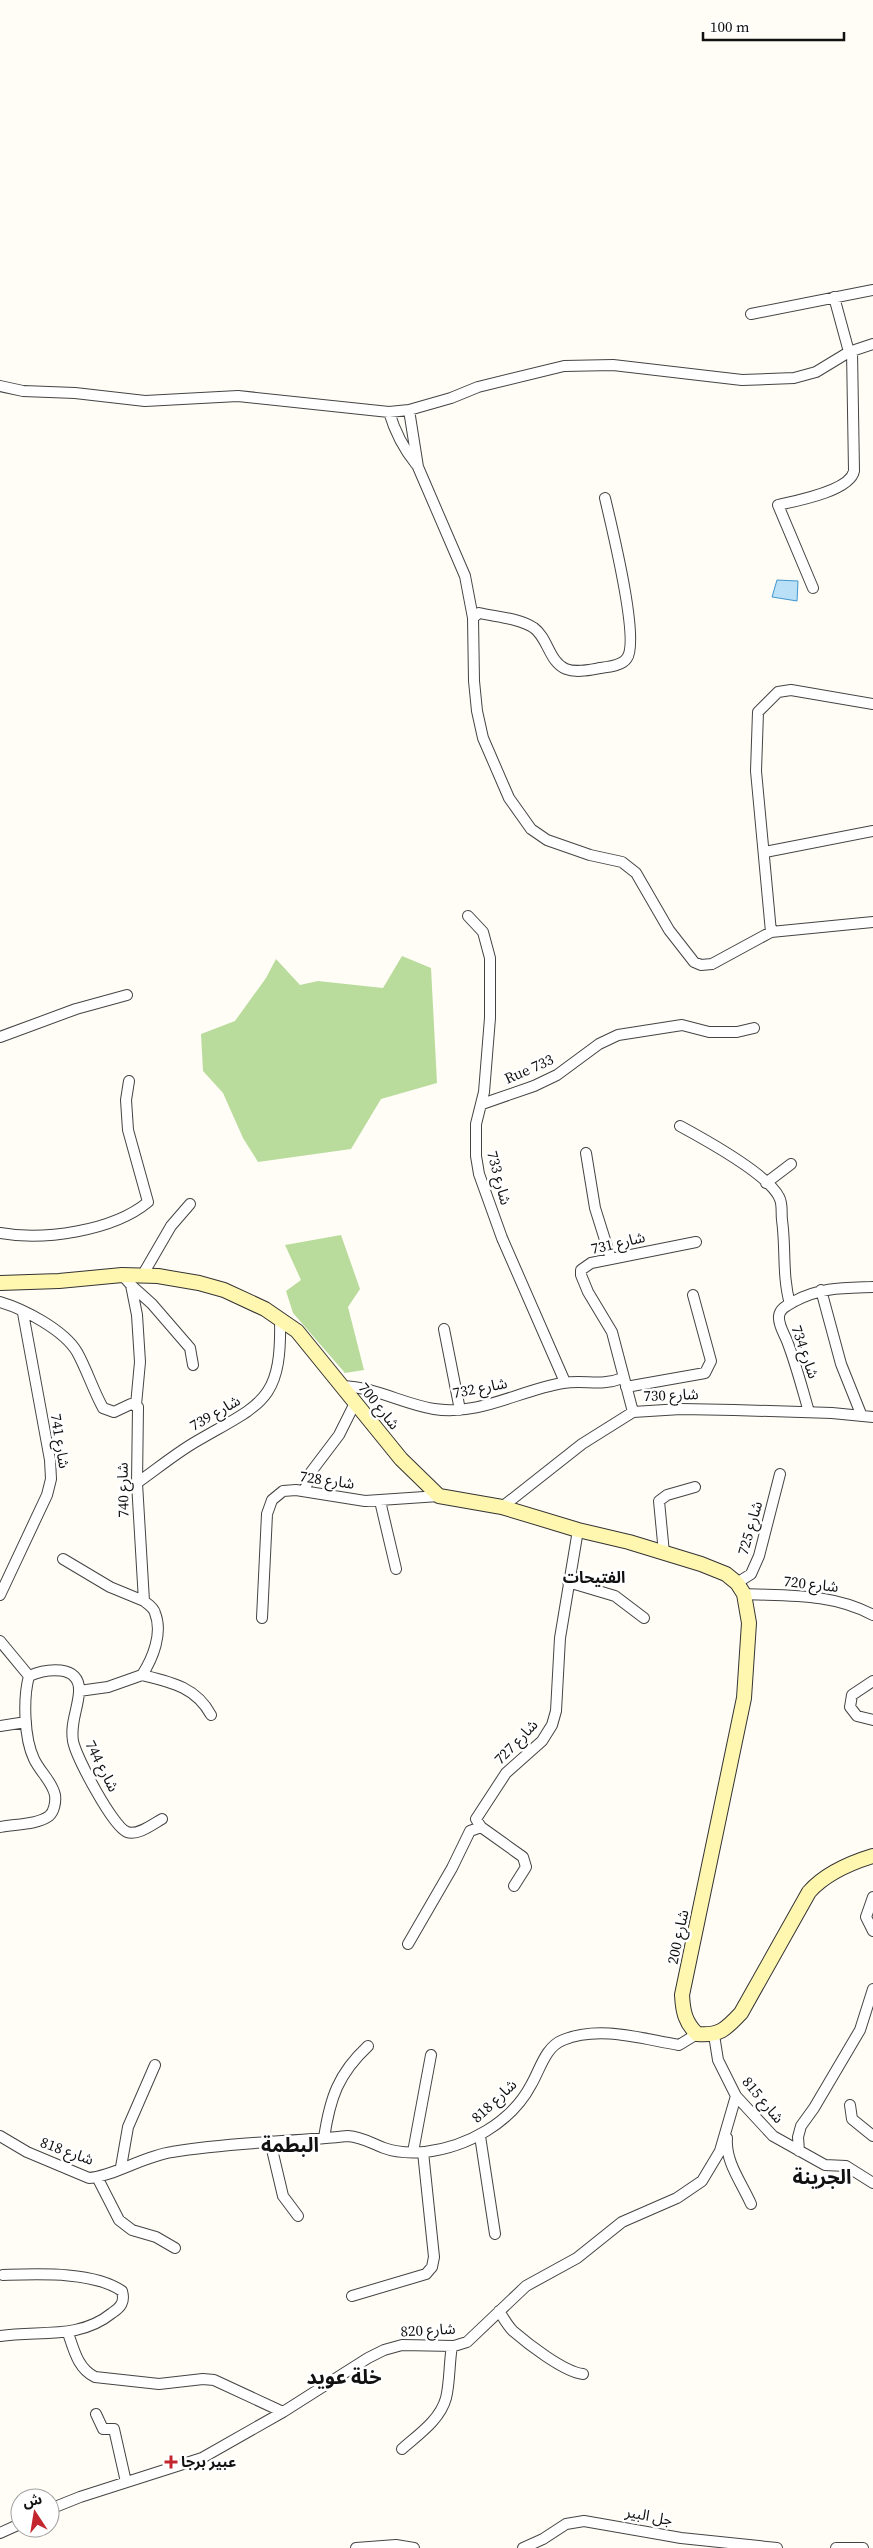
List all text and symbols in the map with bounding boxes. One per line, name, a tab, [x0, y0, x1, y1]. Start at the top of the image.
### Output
scale bar	[703, 10, 844, 42]
text: 100 m	[710, 16, 750, 37]
street label: Rue 733	[501, 1048, 557, 1089]
street label: شارع 733	[480, 1148, 517, 1208]
street label: شارع 731	[589, 1226, 648, 1261]
street label: شارع 734	[785, 1322, 824, 1382]
street label: شارع 732	[451, 1372, 510, 1405]
street label: شارع 700	[352, 1378, 405, 1435]
street label: شارع 730	[643, 1383, 699, 1408]
street label: شارع 739	[186, 1390, 245, 1437]
street label: شارع 741	[44, 1412, 75, 1470]
street label: شارع 740	[112, 1462, 135, 1518]
street label: شارع 728	[298, 1465, 356, 1496]
street label: شارع 725	[732, 1498, 769, 1558]
district label: الفتيحات	[563, 1566, 625, 1588]
street label: شارع 720	[782, 1570, 840, 1599]
street label: شارع 727	[489, 1714, 544, 1770]
street label: شارع 744	[79, 1736, 124, 1796]
street label: شارع 200	[661, 1907, 696, 1967]
street label: شارع 815	[736, 2072, 789, 2129]
street label: شارع 818	[466, 2074, 523, 2129]
street label: شارع 818	[37, 2131, 97, 2172]
district label: البطمة	[261, 2131, 319, 2159]
district label: الجرينة	[793, 2163, 851, 2191]
street label: شارع 820	[400, 2318, 456, 2343]
district label: خلة عويد	[306, 2363, 382, 2391]
place label: عبير برجا	[181, 2451, 236, 2472]
marker: عبير برجا	[165, 2456, 177, 2468]
north arrow	[10, 2488, 60, 2538]
text: ش	[21, 2489, 44, 2512]
street label: جل البير	[623, 2500, 675, 2530]

